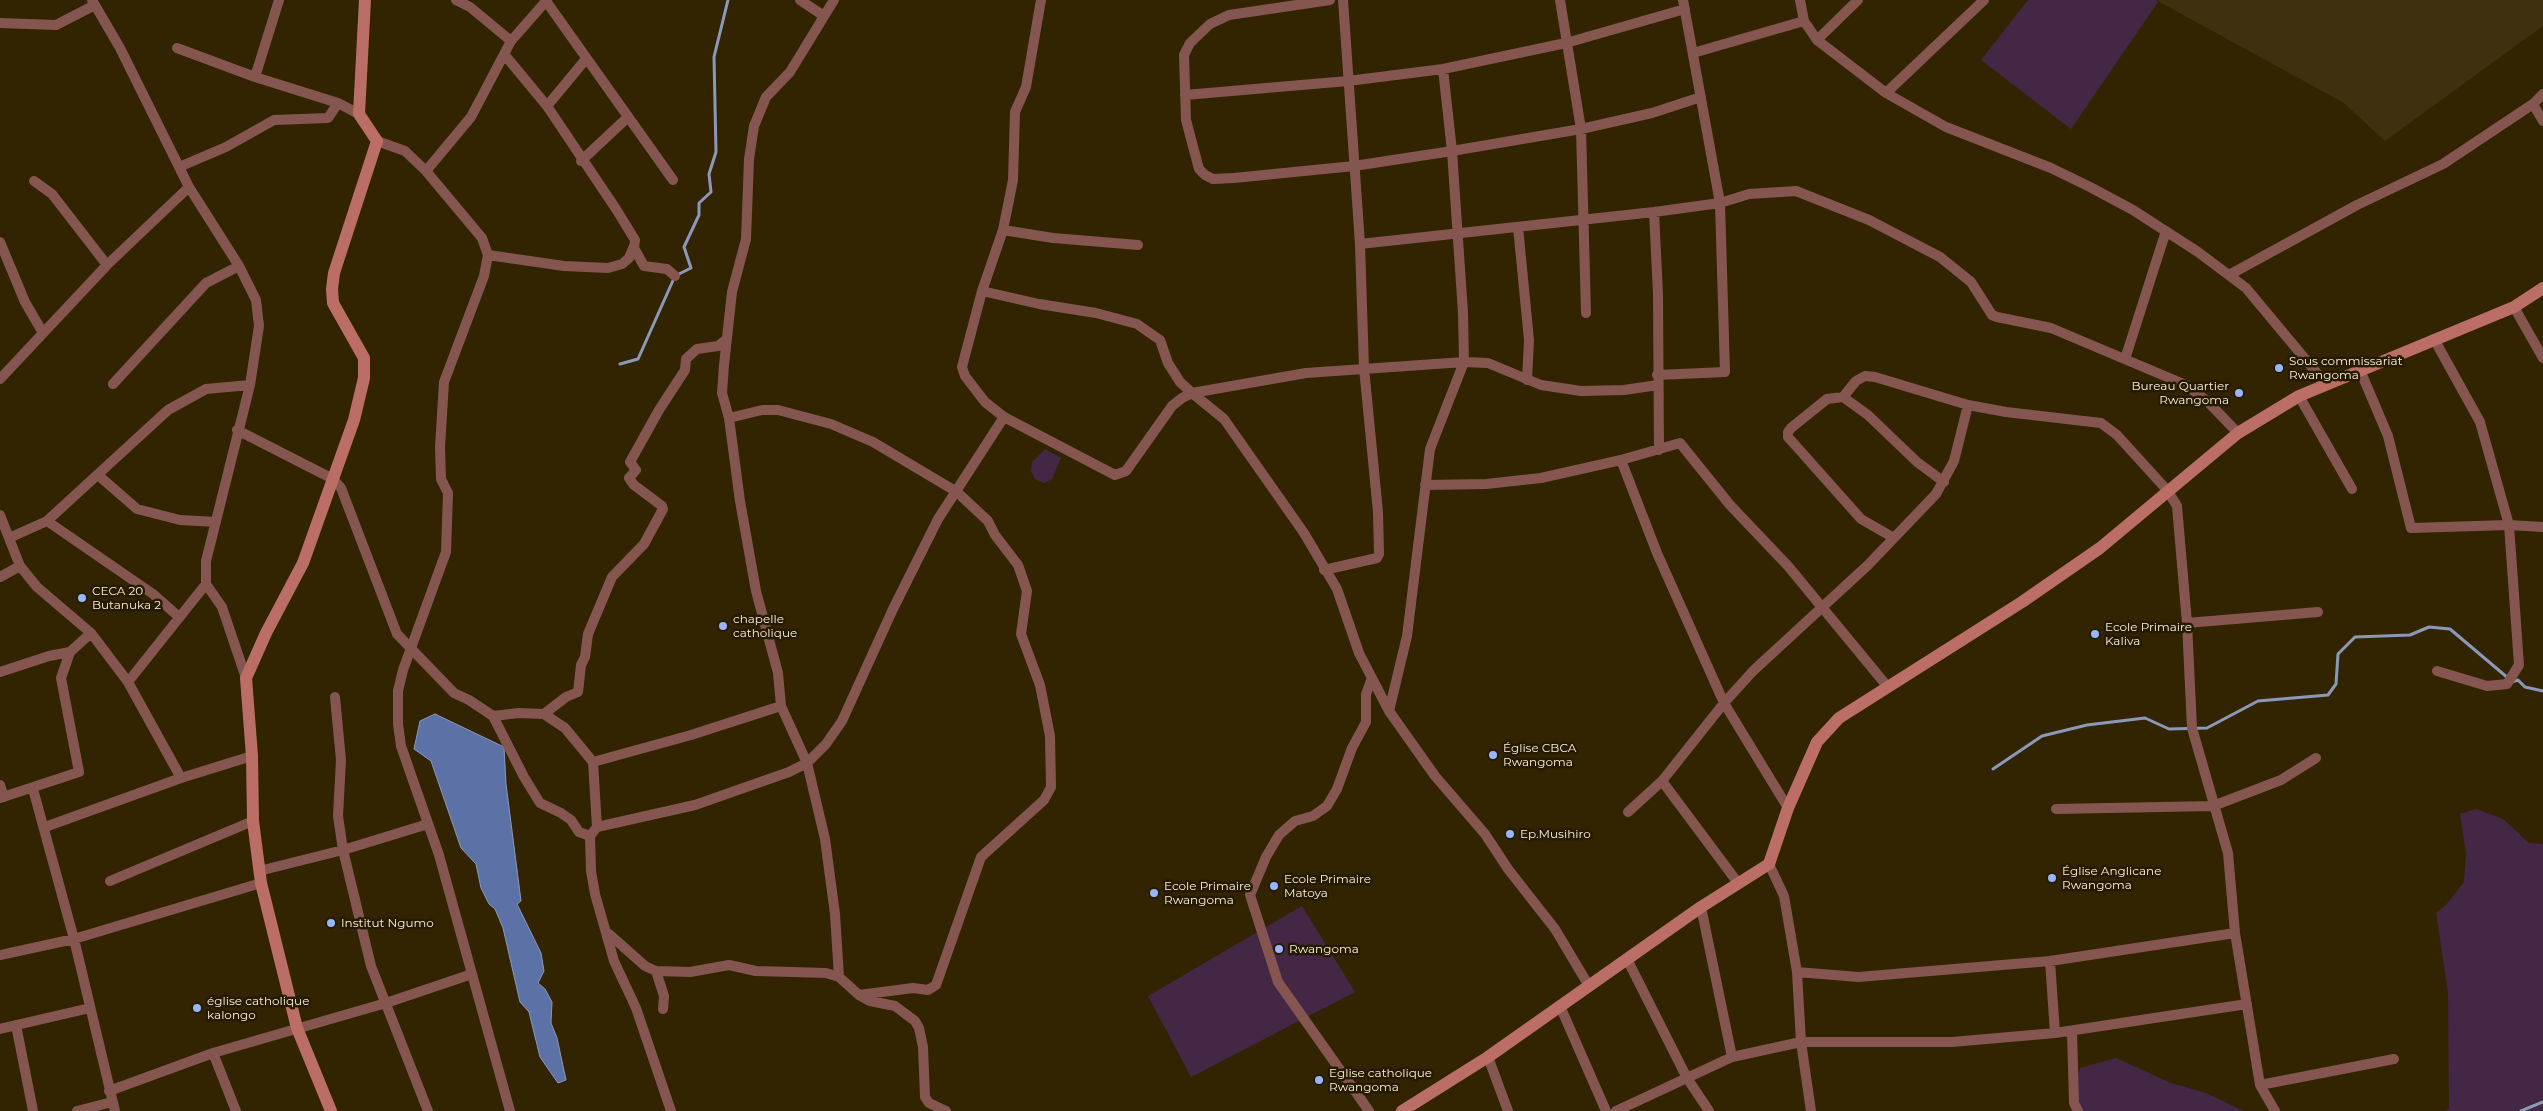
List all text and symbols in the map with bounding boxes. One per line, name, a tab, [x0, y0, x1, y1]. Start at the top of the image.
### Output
place label: Sous commissariat Rwangoma	[2289, 354, 2403, 382]
marker: Sous commissariat Rwangoma	[2273, 362, 2285, 374]
place label: Bureau Quartier Rwangoma	[2132, 379, 2229, 407]
marker: Bureau Quartier Rwangoma	[2233, 387, 2245, 399]
place label: CECA 20 Butanuka 2	[92, 584, 161, 612]
marker: CECA 20 Butanuka 2	[76, 592, 88, 604]
place label: chapelle catholique	[733, 612, 797, 640]
marker: chapelle catholique	[717, 620, 729, 632]
place label: Ecole Primaire Kaliva	[2105, 620, 2192, 648]
marker: Ecole Primaire Kaliva	[2089, 628, 2101, 640]
place label: Église CBCA Rwangoma	[1503, 741, 1576, 769]
marker: Église CBCA Rwangoma	[1487, 749, 1499, 761]
place label: Ep.Musihiro	[1520, 827, 1591, 841]
marker: Ep.Musihiro	[1504, 828, 1516, 840]
place label: Église Anglicane Rwangoma	[2062, 864, 2161, 892]
place label: Ecole Primaire Matoya	[1284, 872, 1371, 900]
marker: Église Anglicane Rwangoma	[2046, 872, 2058, 884]
place label: Ecole Primaire Rwangoma	[1164, 879, 1251, 907]
marker: Ecole Primaire Matoya	[1268, 880, 1280, 892]
marker: Ecole Primaire Rwangoma	[1148, 887, 1160, 899]
place label: Institut Ngumo	[341, 916, 434, 930]
marker: Institut Ngumo	[325, 917, 337, 929]
place label: Rwangoma	[1289, 942, 1359, 956]
marker: Rwangoma	[1273, 943, 1285, 955]
place label: église catholique kalongo	[207, 994, 309, 1022]
marker: église catholique kalongo	[191, 1002, 203, 1014]
place label: Eglise catholique Rwangoma	[1329, 1066, 1432, 1094]
marker: Eglise catholique Rwangoma	[1313, 1074, 1325, 1086]

